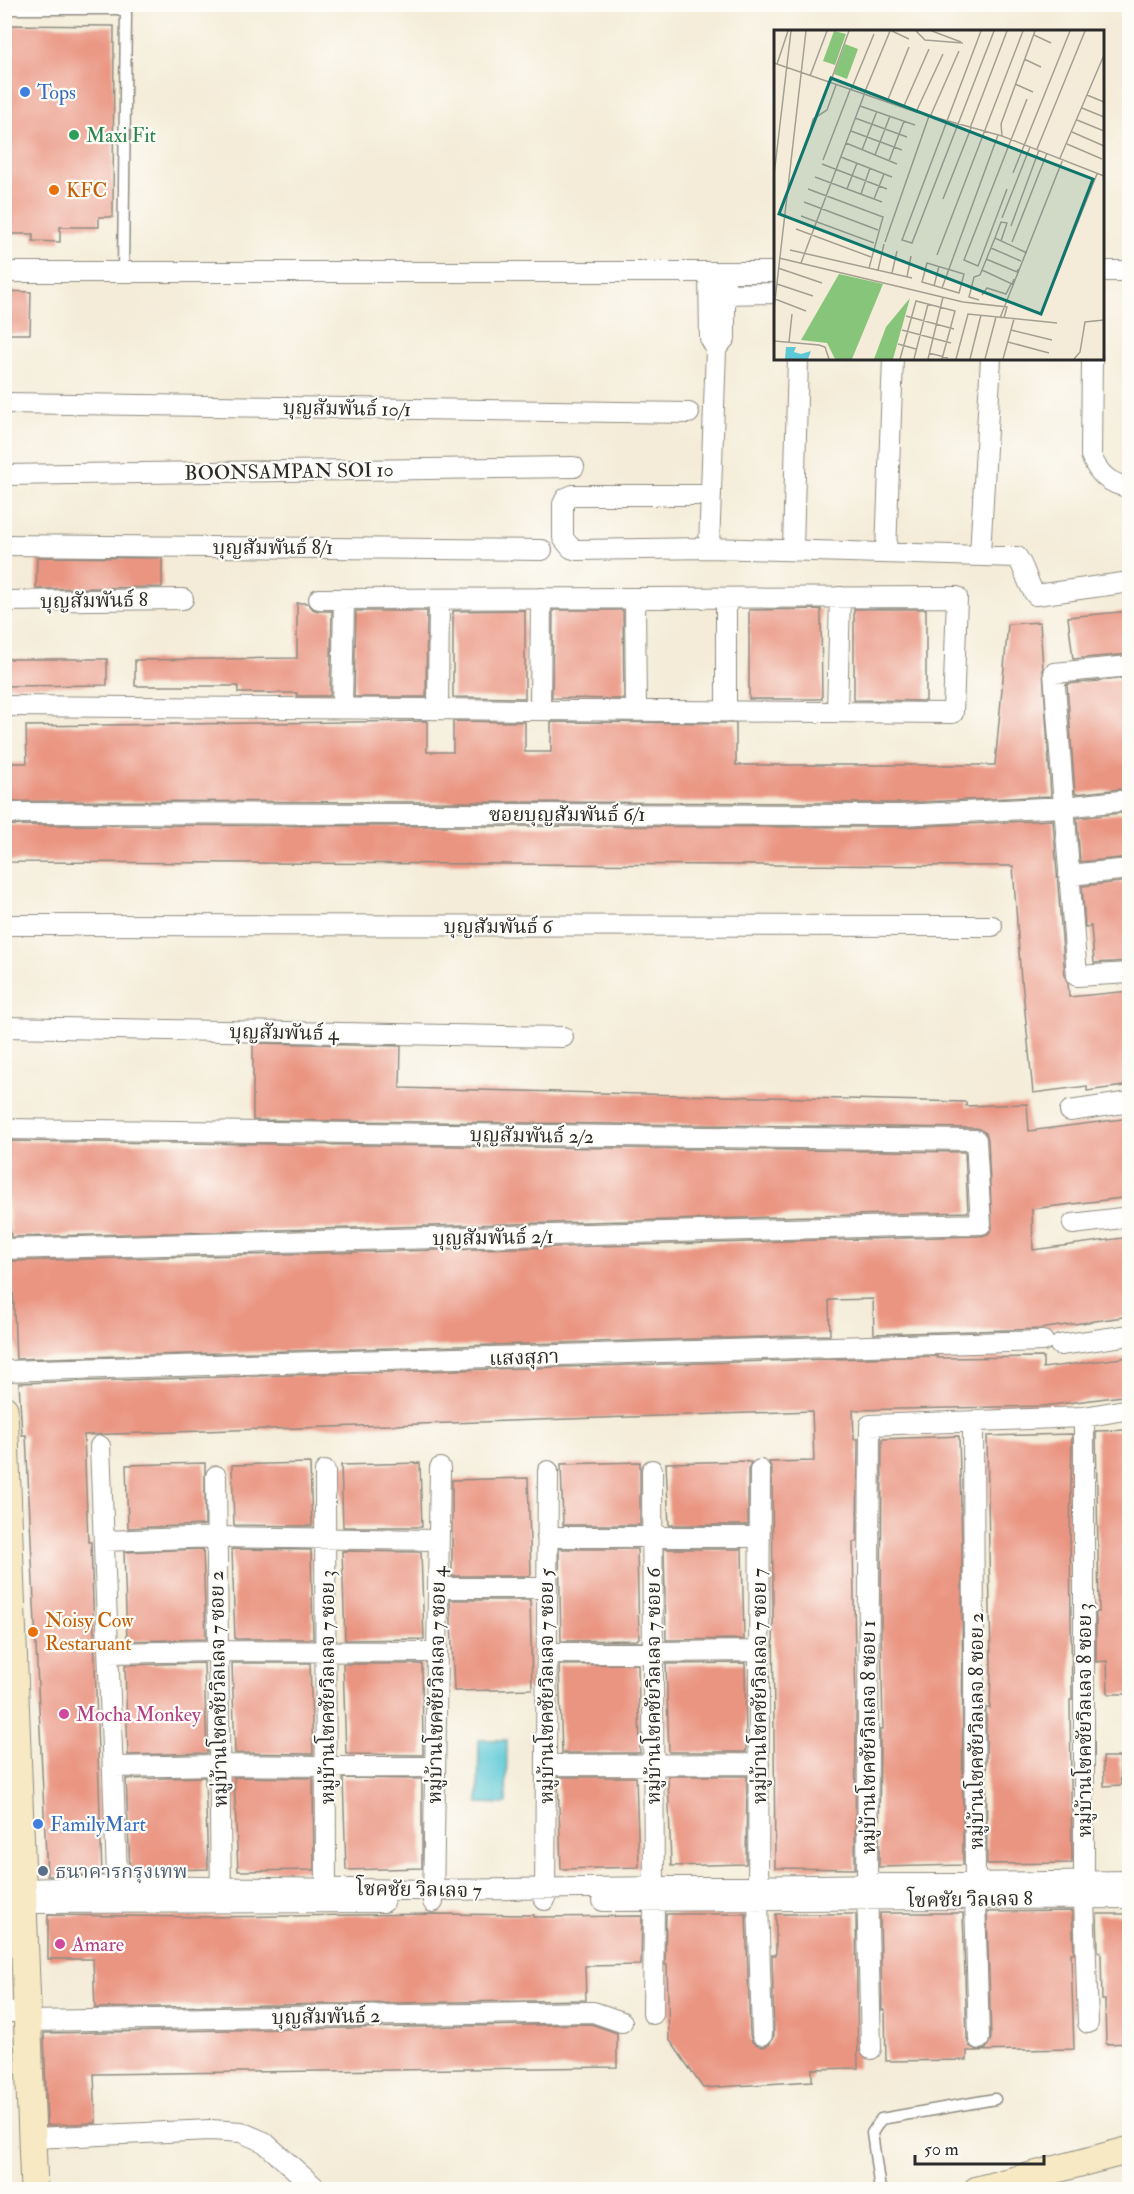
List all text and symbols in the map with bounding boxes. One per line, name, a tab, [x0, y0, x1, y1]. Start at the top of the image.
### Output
inset map	[774, 30, 1104, 360]
place label: Tops	[37, 80, 76, 106]
marker: Tops	[18, 85, 32, 99]
place label: Maxi Fit	[86, 123, 156, 148]
marker: Maxi Fit	[67, 128, 81, 142]
place label: KFC	[66, 178, 107, 203]
marker: KFC	[47, 183, 61, 197]
street label: บุญสัมพันธ์ 10/1	[283, 395, 411, 422]
street label: BOONSAMPAN SOI 10	[184, 457, 394, 486]
street label: บุญสัมพันธ์ 8/1	[213, 535, 333, 560]
street label: บุญสัมพันธ์ 8	[40, 587, 148, 614]
street label: ซอยบุญสัมพันธ์ 6/1	[489, 802, 645, 827]
street label: บุญสัมพันธ์ 6	[444, 914, 553, 939]
street label: บุญสัมพันธ์ 4	[229, 1019, 340, 1046]
street label: บุญสัมพันธ์ 2/2	[470, 1122, 594, 1149]
street label: บุญสัมพันธ์ 2/1	[432, 1224, 554, 1251]
street label: แสงสุภา	[488, 1344, 560, 1371]
street label: หมู่บ้านโชคชัยวิลเลจ 7 ซอย 4	[420, 1565, 451, 1804]
street label: หมู่บ้านโชคชัยวิลเลจ 7 ซอย 6	[639, 1567, 666, 1804]
street label: หมู่บ้านโชคชัยวิลเลจ 7 ซอย 5	[532, 1568, 559, 1804]
street label: หมู่บ้านโชคชัยวิลเลจ 7 ซอย 7	[745, 1568, 772, 1804]
street label: หมู่บ้านโชคชัยวิลเลจ 7 ซอย 2	[202, 1570, 233, 1808]
street label: หมู่บ้านโชคชัยวิลเลจ 7 ซอย 3	[313, 1570, 340, 1804]
street label: หมู่บ้านโชคชัยวิลเลจ 8 ซอย 3	[1070, 1603, 1097, 1837]
place label: Noisy Cow Restaruant	[45, 1608, 134, 1656]
street label: หมู่บ้านโชคชัยวิลเลจ 8 ซอย 2	[962, 1613, 989, 1849]
street label: หมู่บ้านโชคชัยวิลเลจ 8 ซอย 1	[854, 1620, 881, 1854]
marker: Noisy Cow Restaruant	[26, 1625, 40, 1639]
place label: Mocha Monkey	[76, 1702, 202, 1727]
marker: Mocha Monkey	[57, 1707, 71, 1721]
place label: FamilyMart	[50, 1812, 146, 1837]
marker: FamilyMart	[31, 1817, 45, 1831]
place label: ธนาคารกรุงเทพ	[55, 1859, 188, 1884]
marker: ธนาคารกรุงเทพ	[36, 1864, 50, 1878]
street label: โชคชัย วิลเลจ 7	[355, 1874, 482, 1903]
street label: โชคชัย วิลเลจ 8	[906, 1884, 1033, 1913]
place label: Amare	[71, 1932, 124, 1957]
marker: Amare	[53, 1937, 67, 1951]
street label: บุญสัมพันธ์ 2	[271, 2003, 381, 2030]
scale bar	[915, 2128, 1044, 2166]
text: 50 m	[924, 2138, 959, 2161]

